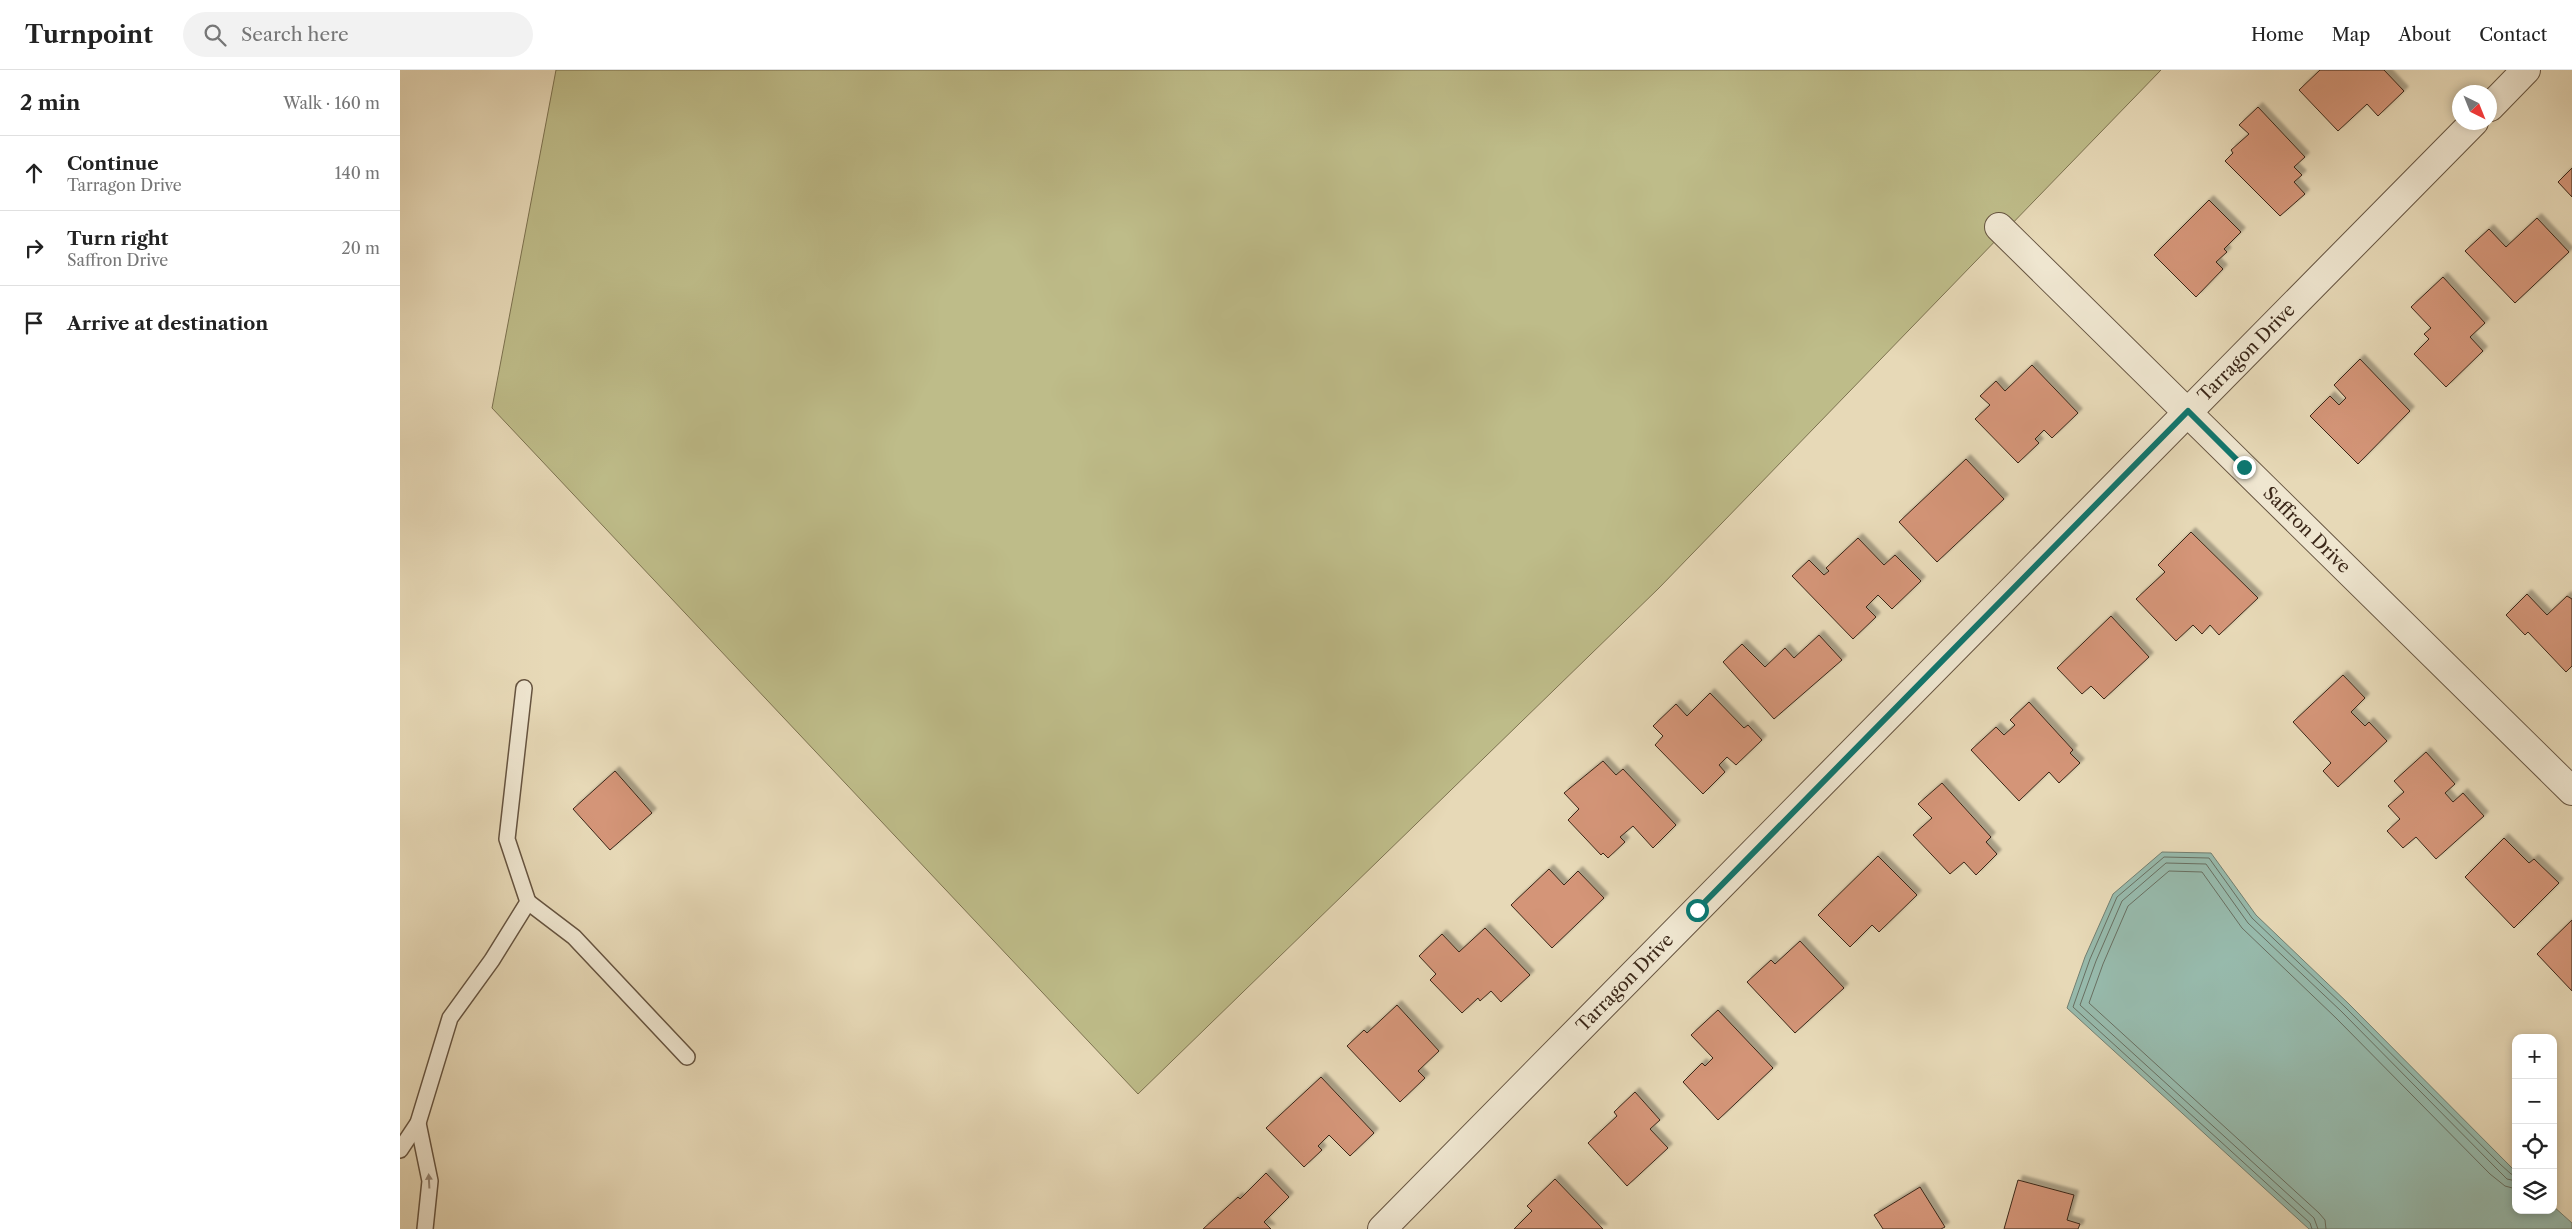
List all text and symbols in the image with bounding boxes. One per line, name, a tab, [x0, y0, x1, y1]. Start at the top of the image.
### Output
search box	[183, 12, 533, 57]
text: Turnpoint	[25, 20, 153, 49]
icon: search	[201, 21, 229, 49]
text: Search here	[241, 23, 349, 46]
text: Home	[2251, 24, 2304, 46]
text: Map	[2332, 24, 2370, 46]
text: About	[2398, 24, 2451, 46]
text: Contact	[2479, 24, 2547, 46]
north arrow	[2452, 85, 2497, 130]
text: 2 min	[20, 90, 80, 115]
text: Walk · 160 m	[283, 93, 380, 113]
text: Continue	[67, 152, 159, 175]
icon: ahead	[20, 159, 48, 187]
text: 140 m	[335, 163, 380, 183]
text: Tarragon Drive	[67, 175, 182, 195]
text: Turn right	[67, 227, 168, 250]
icon: right	[20, 234, 48, 262]
text: 20 m	[341, 238, 380, 258]
text: Saffron Drive	[67, 250, 168, 270]
street label: Tarragon Drive	[2193, 299, 2300, 406]
icon: arrive	[20, 309, 48, 337]
text: Arrive at destination	[67, 312, 268, 335]
route end	[2233, 456, 2256, 479]
street label: Saffron Drive	[2259, 482, 2355, 578]
route start	[1686, 899, 1709, 922]
street label: Tarragon Drive	[1572, 929, 1678, 1036]
map controls	[2512, 1034, 2557, 1214]
button: +	[2512, 1034, 2557, 1079]
button: −	[2512, 1079, 2557, 1124]
button: locate	[2512, 1124, 2557, 1169]
button: layers	[2512, 1169, 2557, 1214]
one-way arrow	[424, 1172, 432, 1188]

